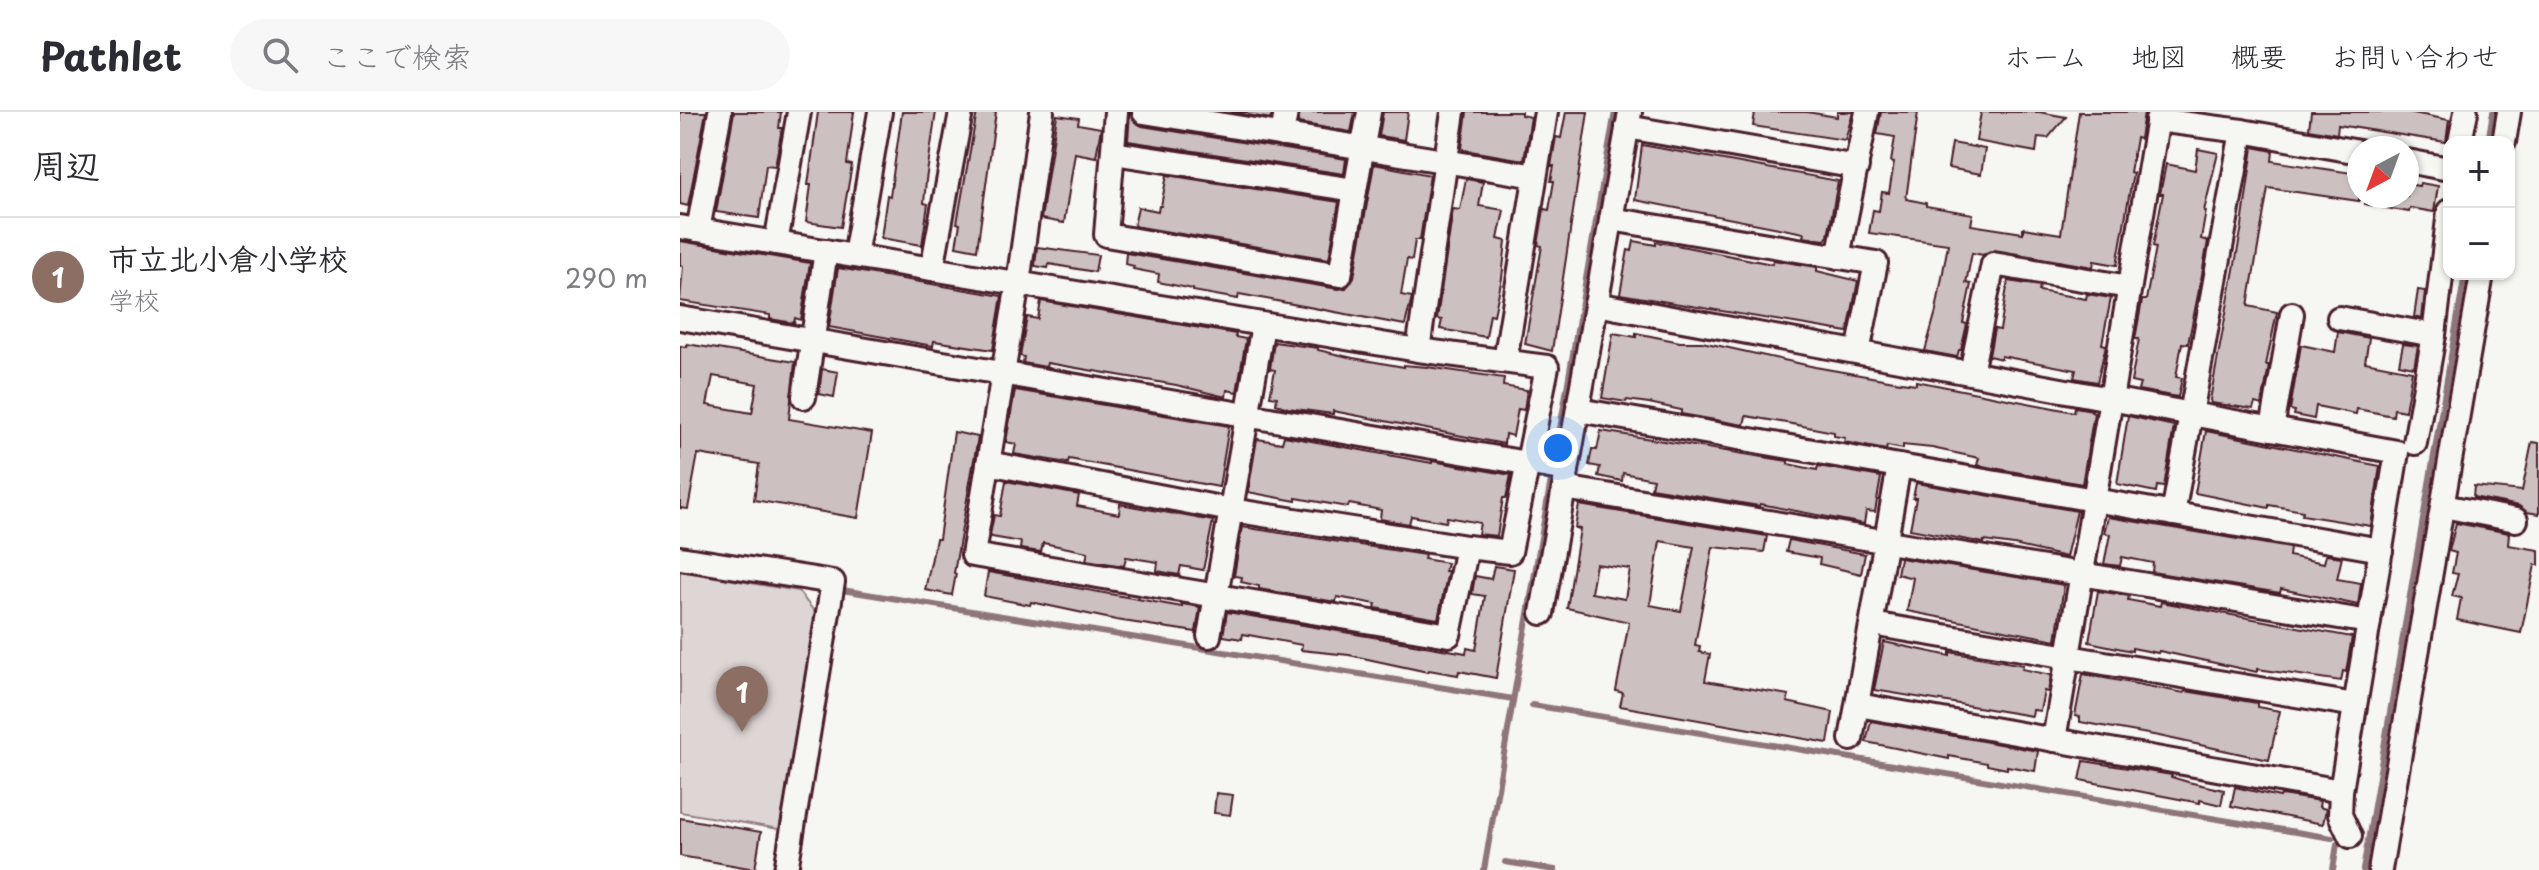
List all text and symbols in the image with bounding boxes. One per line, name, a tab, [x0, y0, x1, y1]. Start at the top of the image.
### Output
search box	[230, 19, 790, 91]
text: Pathlet	[40, 27, 182, 84]
icon: search	[258, 33, 302, 77]
text: ここで検索	[322, 33, 472, 78]
text: ホーム	[2004, 34, 2087, 77]
text: 地図	[2131, 34, 2187, 77]
text: 概要	[2231, 34, 2287, 77]
text: お問い合わせ	[2331, 34, 2499, 77]
north arrow	[2347, 136, 2419, 208]
map controls	[2443, 136, 2515, 280]
button: +	[2443, 136, 2515, 208]
text: 周辺	[32, 138, 100, 190]
button: −	[2443, 208, 2515, 280]
text: 市立北小倉小学校	[108, 235, 348, 280]
text: 1	[52, 258, 64, 297]
text: 290 m	[565, 258, 648, 297]
text: 学校	[108, 280, 160, 319]
your location	[1538, 428, 1578, 468]
pin: 1	[716, 666, 768, 732]

